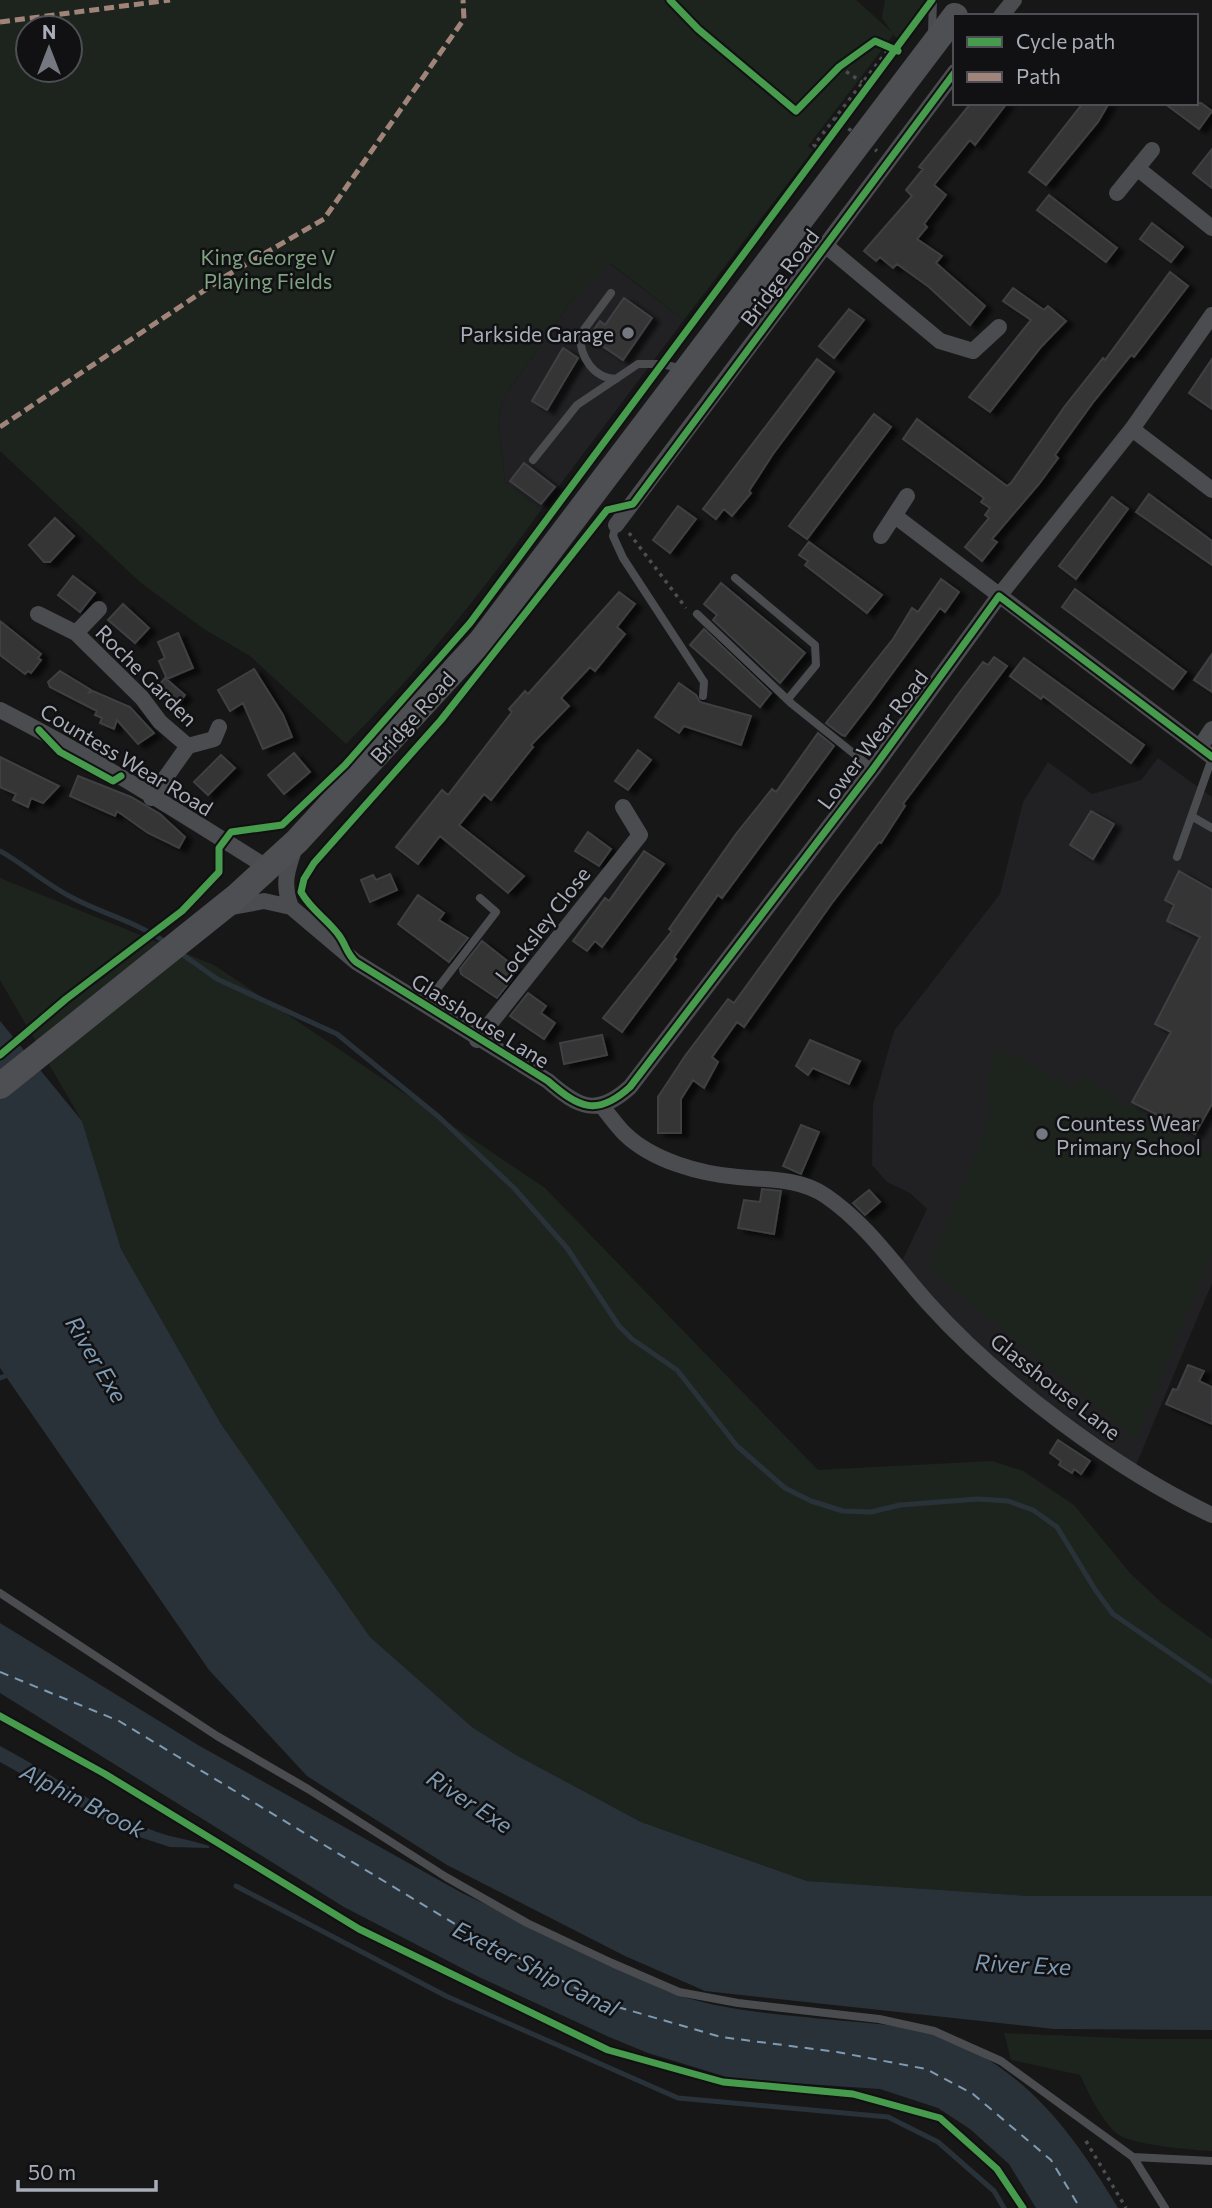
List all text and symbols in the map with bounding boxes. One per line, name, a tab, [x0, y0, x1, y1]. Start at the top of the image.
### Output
north arrow	[14, 14, 84, 84]
legend	[953, 14, 1198, 105]
text: N	[42, 20, 56, 43]
text: Cycle path	[1016, 28, 1115, 53]
text: Path	[1016, 63, 1061, 88]
street label: Bridge Road	[734, 224, 824, 330]
park label: King George V Playing Fields	[200, 244, 336, 293]
place label: Parkside Garage	[460, 321, 614, 346]
marker: Parkside Garage	[620, 325, 636, 341]
street label: Roche Garden	[91, 619, 203, 731]
street label: Lower Wear Road	[812, 665, 932, 813]
street label: Bridge Road	[364, 666, 460, 768]
street label: Countess Wear Road	[36, 698, 218, 820]
street label: Locksley Close	[489, 861, 595, 987]
street label: Glasshouse Lane	[407, 968, 555, 1072]
place label: Countess Wear Primary School	[1056, 1110, 1201, 1159]
marker: Countess Wear Primary School	[1034, 1126, 1050, 1142]
water label: River Exe	[60, 1311, 134, 1407]
street label: Glasshouse Lane	[986, 1328, 1126, 1444]
water label: Alphin Brook	[15, 1756, 150, 1844]
water label: River Exe	[422, 1763, 518, 1839]
water label: Exeter Ship Canal	[449, 1914, 624, 2022]
water label: River Exe	[974, 1948, 1072, 1980]
scale bar	[18, 2148, 156, 2192]
text: 50 m	[28, 2159, 76, 2184]

